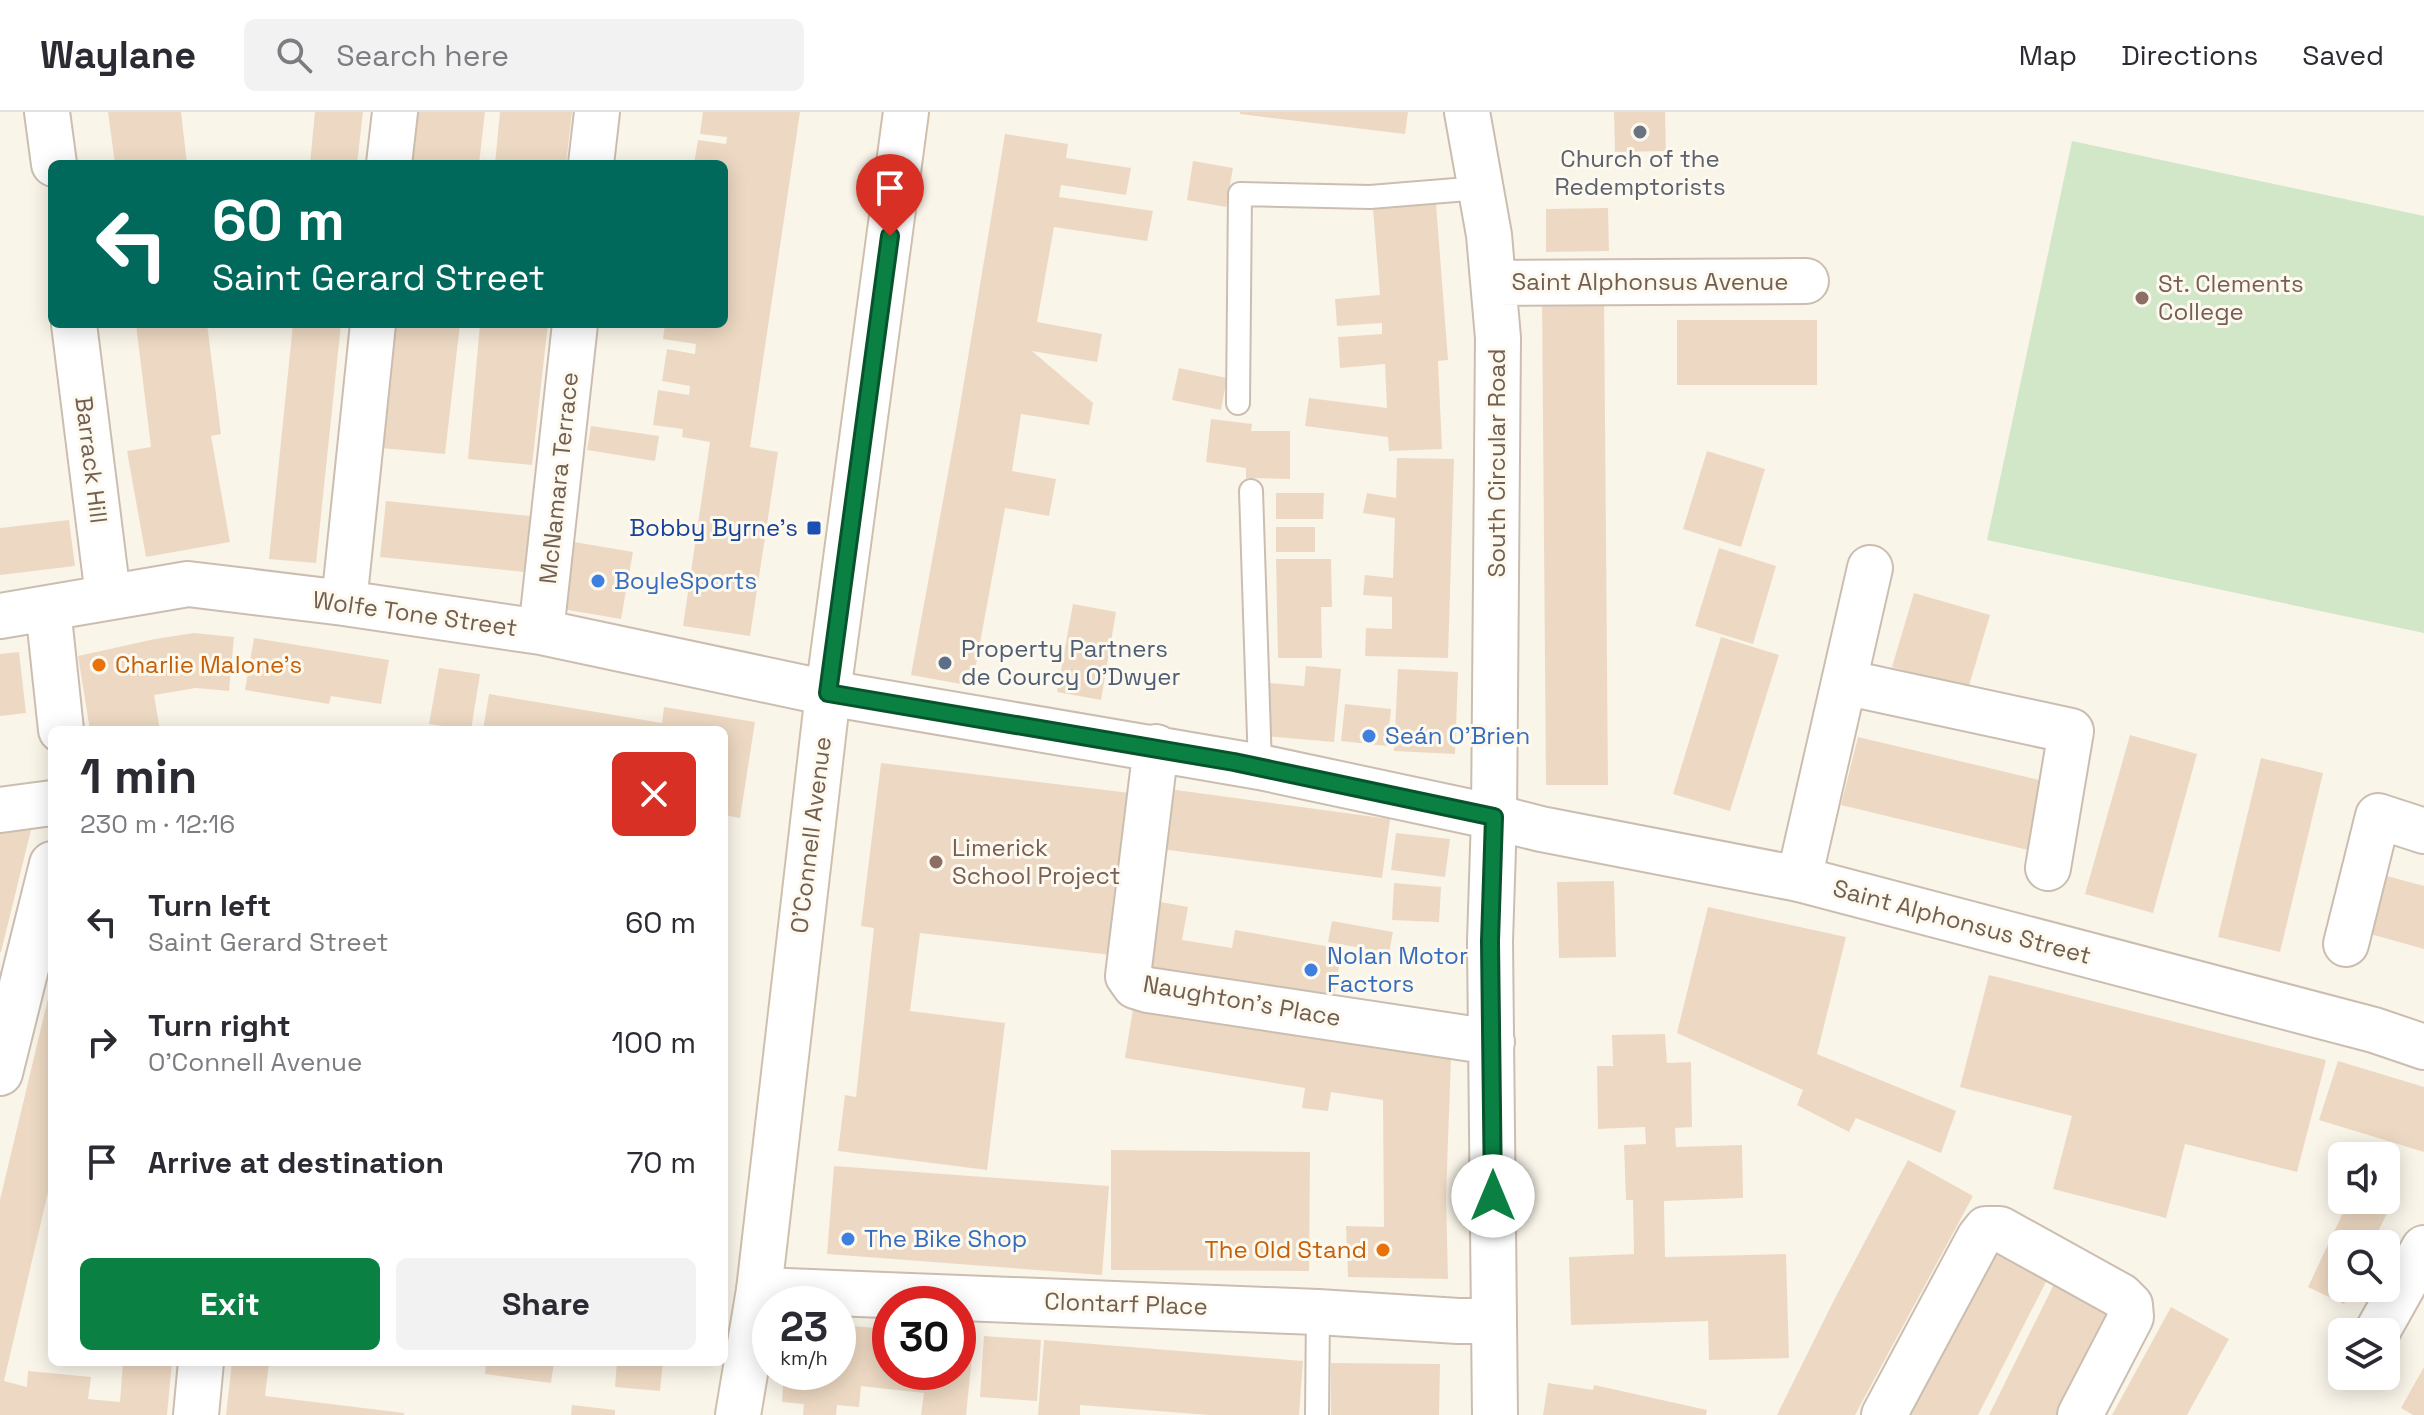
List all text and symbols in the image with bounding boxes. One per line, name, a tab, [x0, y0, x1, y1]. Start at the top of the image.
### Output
search box	[244, 19, 804, 91]
text: Waylane	[40, 31, 196, 79]
icon: search	[272, 33, 316, 77]
text: Search here	[336, 36, 509, 75]
text: Map	[2019, 37, 2077, 73]
text: Directions	[2121, 37, 2258, 73]
text: Saved	[2302, 37, 2384, 73]
marker: Church of the Redemptorists	[1631, 123, 1649, 141]
place label: Church of the Redemptorists	[1554, 143, 1726, 202]
pin	[856, 154, 924, 236]
icon: arrive	[868, 166, 912, 210]
text: 60 m	[212, 185, 345, 256]
icon: left	[80, 192, 184, 296]
text: Saint Gerard Street	[212, 255, 545, 301]
street label: Saint Alphonsus Avenue	[1512, 266, 1788, 297]
place label: St. Clements College	[2158, 268, 2304, 327]
marker: St. Clements College	[2133, 289, 2151, 307]
street label: South Circular Road	[1481, 349, 1512, 577]
street label: McNamara Terrace	[532, 370, 585, 585]
street label: Barrack Hill	[68, 395, 115, 525]
place label: Bobby Byrne's	[629, 512, 798, 543]
marker: Bobby Byrne's	[805, 519, 823, 537]
place label: BoyleSports	[614, 565, 757, 596]
marker: BoyleSports	[589, 572, 607, 590]
street label: Wolfe Tone Street	[311, 584, 519, 643]
place label: Property Partners de Courcy O'Dwyer	[961, 633, 1181, 692]
place label: Charlie Malone's	[115, 649, 302, 680]
marker: Property Partners de Courcy O'Dwyer	[936, 654, 954, 672]
marker: Charlie Malone's	[90, 656, 108, 674]
place label: Seán O'Brien	[1385, 720, 1530, 751]
marker: Seán O'Brien	[1360, 727, 1378, 745]
street label: O'Connell Avenue	[783, 735, 838, 935]
text: 1 min	[80, 746, 197, 807]
button: close	[612, 752, 696, 836]
text: 230 m · 12:16	[80, 807, 235, 841]
place label: Limerick School Project	[952, 832, 1120, 891]
marker: Limerick School Project	[927, 853, 945, 871]
street label: Saint Alphonsus Street	[1830, 872, 2095, 971]
text: Turn left	[148, 886, 271, 925]
icon: left	[80, 900, 124, 944]
text: 60 m	[625, 903, 696, 942]
text: Saint Gerard Street	[148, 925, 389, 959]
place label: Nolan Motor Factors	[1327, 940, 1468, 999]
marker: Nolan Motor Factors	[1302, 961, 1320, 979]
street label: Naughton's Place	[1141, 968, 1343, 1033]
text: Turn right	[148, 1006, 291, 1045]
icon: right	[80, 1020, 124, 1064]
text: 100 m	[611, 1023, 696, 1062]
text: O'Connell Avenue	[148, 1045, 362, 1079]
icon: arrive	[80, 1140, 124, 1184]
map controls	[2328, 1142, 2400, 1390]
button: sound	[2328, 1142, 2400, 1214]
text: Arrive at destination	[148, 1143, 444, 1182]
text: 70 m	[627, 1143, 696, 1182]
position arrow	[1451, 1154, 1535, 1238]
place label: The Bike Shop	[864, 1223, 1027, 1254]
marker: The Bike Shop	[839, 1230, 857, 1248]
button: search	[2328, 1230, 2400, 1302]
place label: The Old Stand	[1205, 1234, 1367, 1265]
marker: The Old Stand	[1374, 1241, 1392, 1259]
button: Exit	[80, 1258, 380, 1350]
button: Share	[396, 1258, 696, 1350]
street label: Clontarf Place	[1044, 1285, 1208, 1322]
speed limit sign: 30	[872, 1286, 976, 1390]
text: 23	[780, 1302, 828, 1353]
button: layers	[2328, 1318, 2400, 1390]
text: km/h	[780, 1345, 828, 1371]

